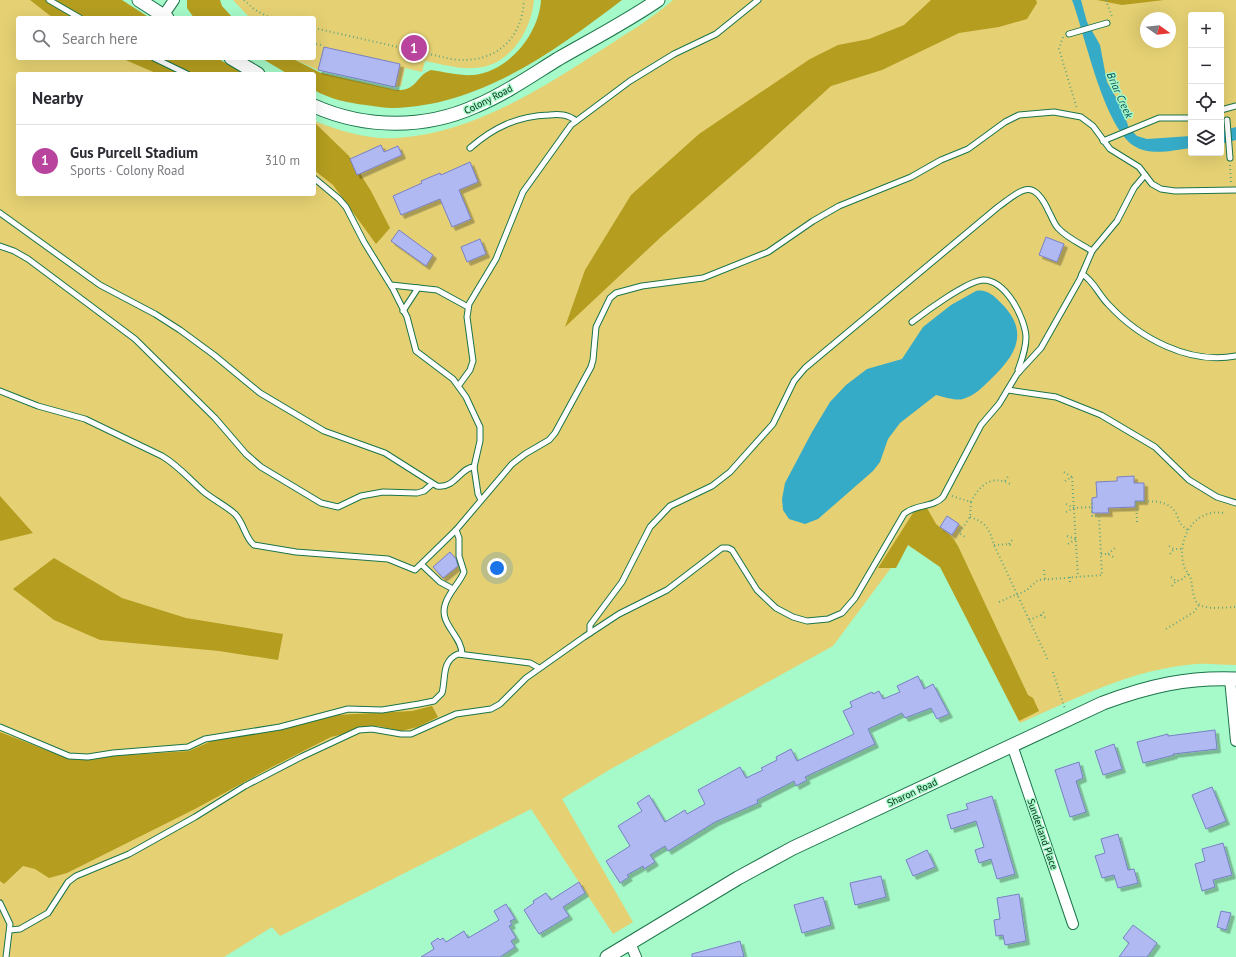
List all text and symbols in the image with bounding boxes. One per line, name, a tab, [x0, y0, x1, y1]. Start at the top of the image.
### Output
north arrow	[1140, 12, 1176, 48]
map controls	[1188, 12, 1224, 156]
button: +	[1188, 12, 1224, 48]
search box	[16, 16, 316, 60]
icon: search	[30, 27, 52, 49]
text: Search here	[62, 29, 138, 48]
pin: 1	[401, 33, 427, 63]
button: −	[1188, 48, 1224, 84]
water label: Briar Creek	[1104, 70, 1137, 121]
street label: Colony Road	[462, 82, 515, 117]
button: locate	[1188, 84, 1224, 120]
text: Nearby	[32, 87, 83, 109]
button: layers	[1188, 120, 1224, 156]
text: Gus Purcell Stadium	[70, 143, 198, 162]
text: 1	[41, 152, 49, 169]
text: 310 m	[265, 152, 300, 169]
text: Sports · Colony Road	[70, 162, 184, 179]
your location	[487, 558, 507, 578]
street label: Sharon Road	[885, 775, 939, 810]
street label: Sunderland Place	[1024, 797, 1061, 871]

